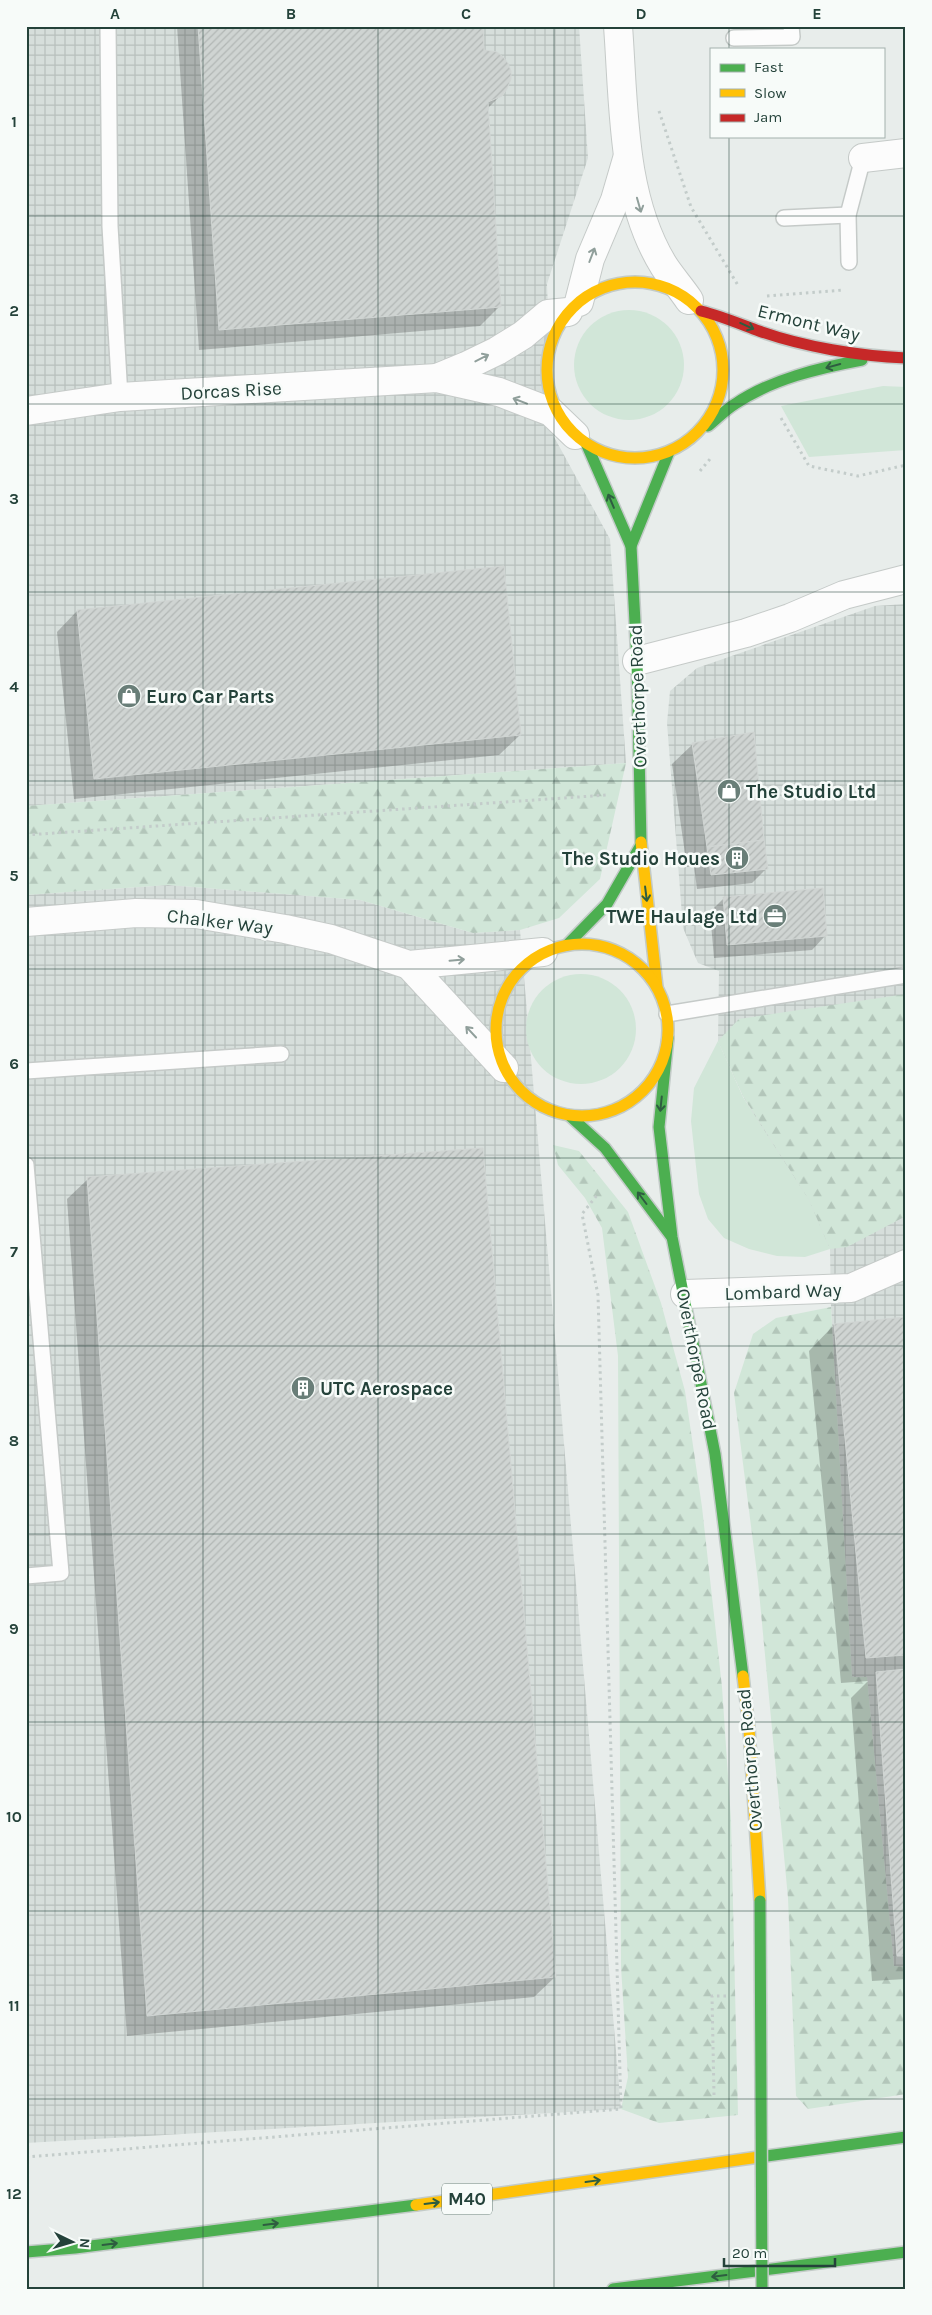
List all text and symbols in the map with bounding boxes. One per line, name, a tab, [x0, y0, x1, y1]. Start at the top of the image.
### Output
text: A	[110, 4, 120, 23]
text: B	[286, 4, 296, 23]
text: C	[461, 4, 471, 23]
text: D	[636, 4, 647, 23]
text: E	[812, 4, 822, 23]
legend	[710, 48, 884, 138]
text: Fast	[754, 58, 784, 76]
text: Slow	[754, 84, 786, 102]
text: Jam	[754, 108, 782, 126]
text: 1	[11, 112, 17, 131]
one-way arrow	[634, 197, 644, 213]
one-way arrow	[588, 248, 598, 263]
street label: Ermont Way	[755, 300, 862, 346]
text: 2	[9, 301, 19, 320]
one-way arrow	[739, 321, 754, 331]
one-way arrow	[474, 353, 489, 362]
one-way arrow	[825, 362, 841, 371]
street label: Dorcas Rise	[180, 377, 282, 405]
one-way arrow	[513, 395, 528, 404]
text: 3	[9, 489, 19, 508]
one-way arrow	[606, 494, 616, 509]
street label: Overthorpe Road	[625, 624, 651, 768]
text: 4	[9, 677, 19, 696]
shop icon: Euro Car Parts	[116, 683, 142, 709]
place label: Euro Car Parts	[146, 686, 275, 708]
shop icon: The Studio Ltd	[716, 778, 742, 804]
place label: The Studio Ltd	[746, 781, 876, 803]
building icon: The Studio Houes	[724, 845, 750, 871]
place label: The Studio Houes	[562, 848, 720, 870]
text: 5	[9, 866, 19, 885]
one-way arrow	[641, 885, 651, 901]
office icon: TWE Haulage Ltd	[762, 903, 788, 929]
street label: Chalker Way	[166, 905, 274, 939]
place label: TWE Haulage Ltd	[606, 906, 758, 928]
one-way arrow	[449, 955, 465, 965]
one-way arrow	[465, 1026, 477, 1038]
text: 6	[9, 1054, 19, 1073]
one-way arrow	[656, 1096, 666, 1112]
one-way arrow	[637, 1192, 648, 1205]
text: 7	[10, 1242, 18, 1261]
street label: Lombard Way	[724, 1279, 842, 1305]
street label: Overthorpe Road	[672, 1287, 720, 1432]
building icon: UTC Aerospace	[290, 1375, 316, 1401]
place label: UTC Aerospace	[320, 1378, 453, 1400]
text: 8	[9, 1431, 19, 1450]
text: 9	[9, 1619, 19, 1638]
street label: Overthorpe Road	[733, 1688, 767, 1832]
text: 10	[6, 1807, 22, 1826]
text: 11	[8, 1996, 20, 2015]
one-way arrow	[585, 2176, 601, 2186]
text: 12	[6, 2184, 22, 2203]
road number: M40	[442, 2184, 492, 2214]
one-way arrow	[424, 2198, 440, 2208]
north arrow	[48, 2218, 98, 2268]
one-way arrow	[262, 2219, 278, 2229]
scale bar	[724, 2235, 836, 2267]
text: N	[76, 2237, 93, 2249]
one-way arrow	[101, 2239, 117, 2249]
text: 20 m	[732, 2244, 767, 2262]
one-way arrow	[711, 2271, 727, 2281]

